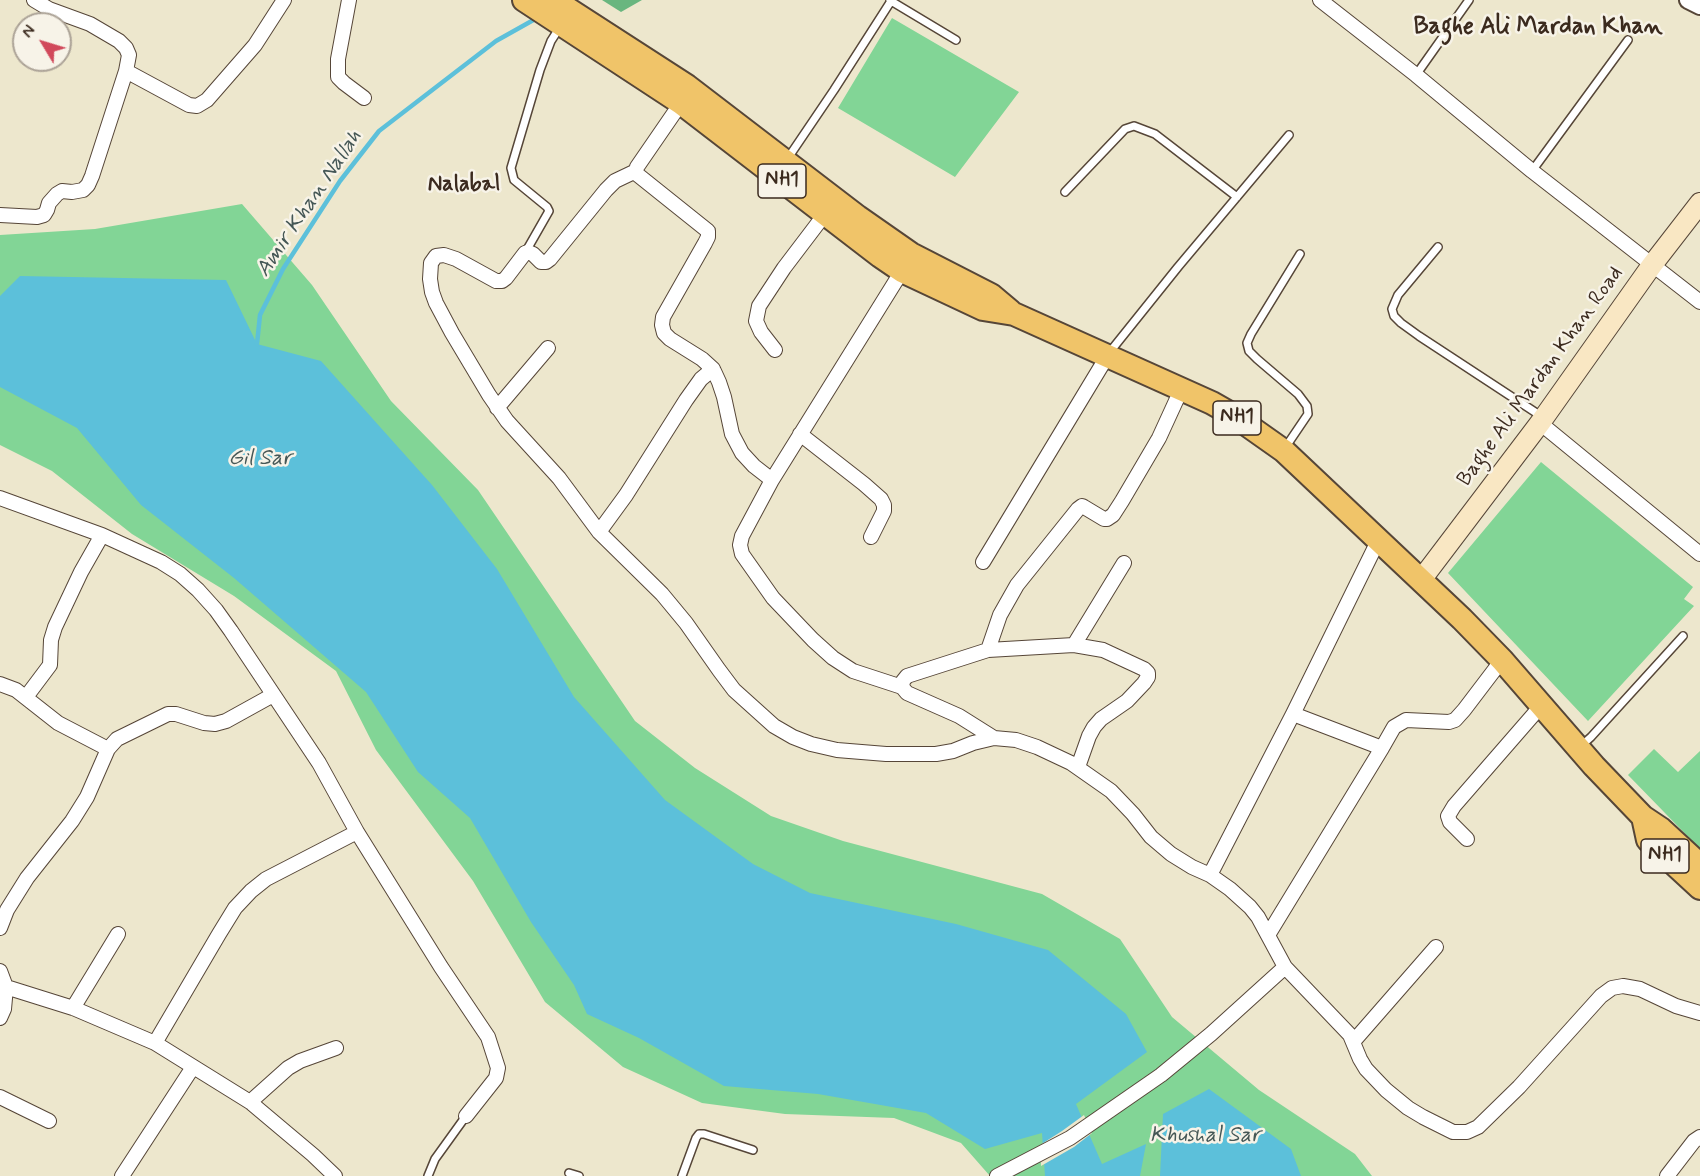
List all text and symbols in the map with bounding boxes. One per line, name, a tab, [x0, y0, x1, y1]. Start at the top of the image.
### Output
north arrow	[12, 12, 72, 72]
district label: Baghe Ali Mardan Khan	[1413, 14, 1663, 42]
text: N	[17, 21, 41, 43]
water label: Amir Khan Nallah	[251, 126, 369, 282]
road number: NH1	[758, 164, 806, 198]
district label: Nalabal	[428, 172, 500, 198]
street label: Baghe Ali Mardan Khan Road	[1453, 262, 1629, 492]
road number: NH1	[1213, 401, 1261, 435]
water label: Gil Sar	[228, 446, 292, 472]
road number: NH1	[1641, 839, 1689, 873]
water label: Khushal Sar	[1150, 1123, 1260, 1149]

